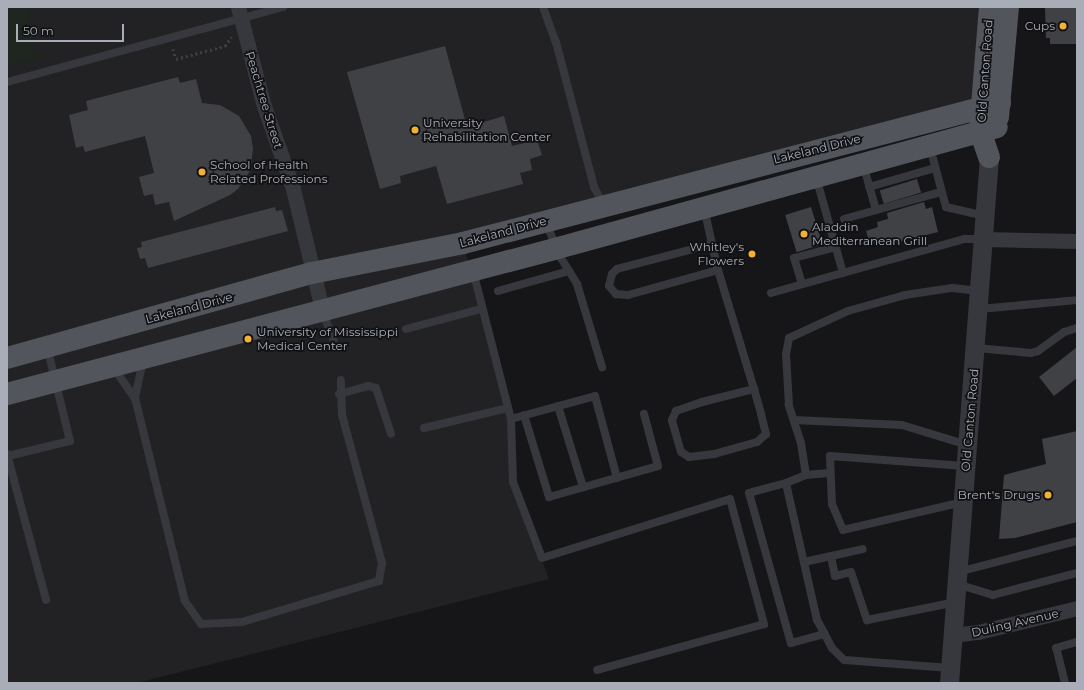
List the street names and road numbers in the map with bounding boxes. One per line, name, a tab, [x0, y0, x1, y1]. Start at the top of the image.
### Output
street label: Old Canton Road	[974, 19, 996, 123]
street label: Peachtree Street	[242, 50, 286, 150]
street label: Lakeland Drive	[772, 131, 862, 167]
street label: Lakeland Drive	[458, 213, 548, 251]
street label: Lakeland Drive	[144, 289, 234, 327]
street label: Old Canton Road	[958, 368, 982, 472]
street label: Duling Avenue	[970, 606, 1060, 640]

